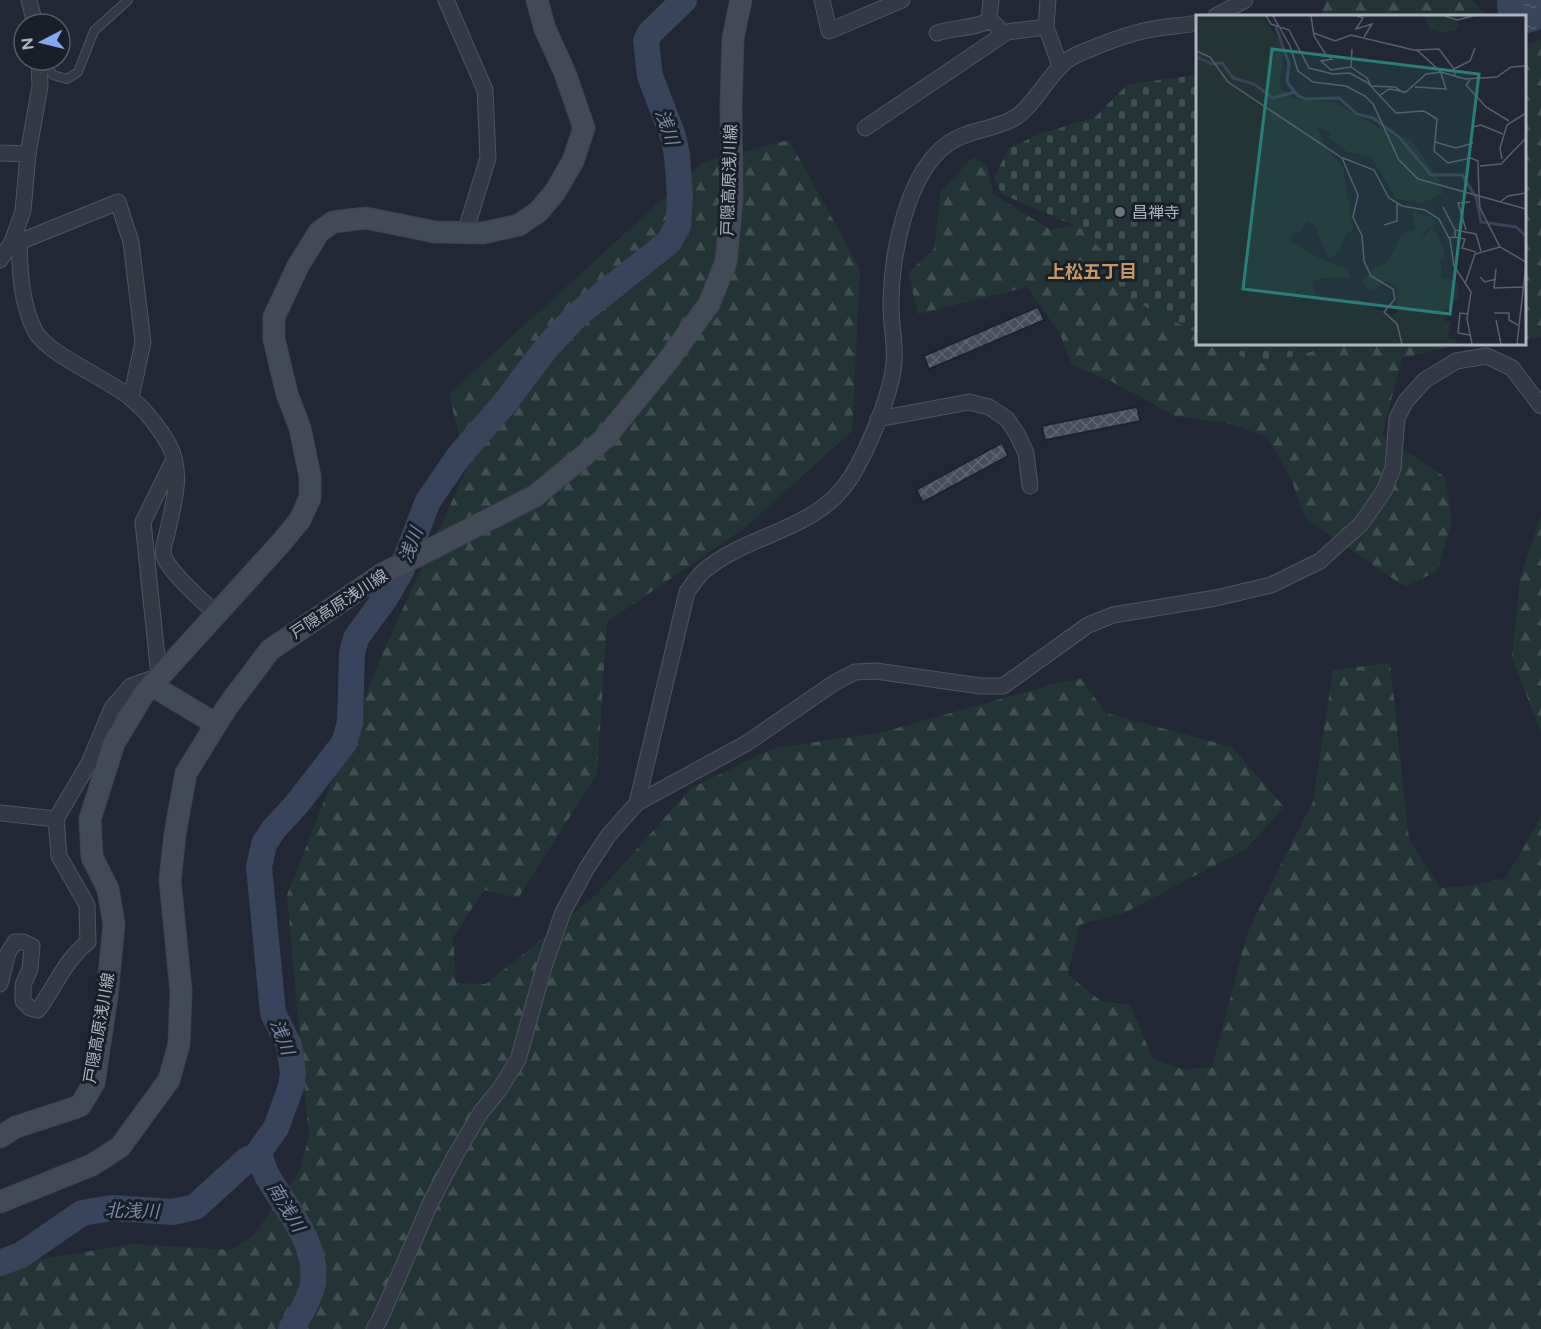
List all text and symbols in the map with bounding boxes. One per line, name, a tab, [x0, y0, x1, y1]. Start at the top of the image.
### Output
north arrow	[12, 12, 72, 72]
inset map	[1196, 15, 1526, 345]
text: N	[17, 36, 38, 51]
water label: 浅川	[651, 106, 684, 149]
street label: 戸隠高原浅川線	[718, 124, 740, 236]
place label: 昌禅寺	[1132, 203, 1180, 222]
marker: 昌禅寺	[1113, 205, 1127, 219]
district label: 上松五丁目	[1047, 261, 1137, 283]
water label: 浅川	[394, 522, 428, 566]
street label: 戸隠高原浅川線	[287, 566, 391, 642]
street label: 戸隠高原浅川線	[80, 971, 118, 1085]
water label: 浅川	[265, 1016, 299, 1060]
water label: 南浅川	[263, 1178, 310, 1238]
water label: 北浅川	[105, 1200, 161, 1223]

